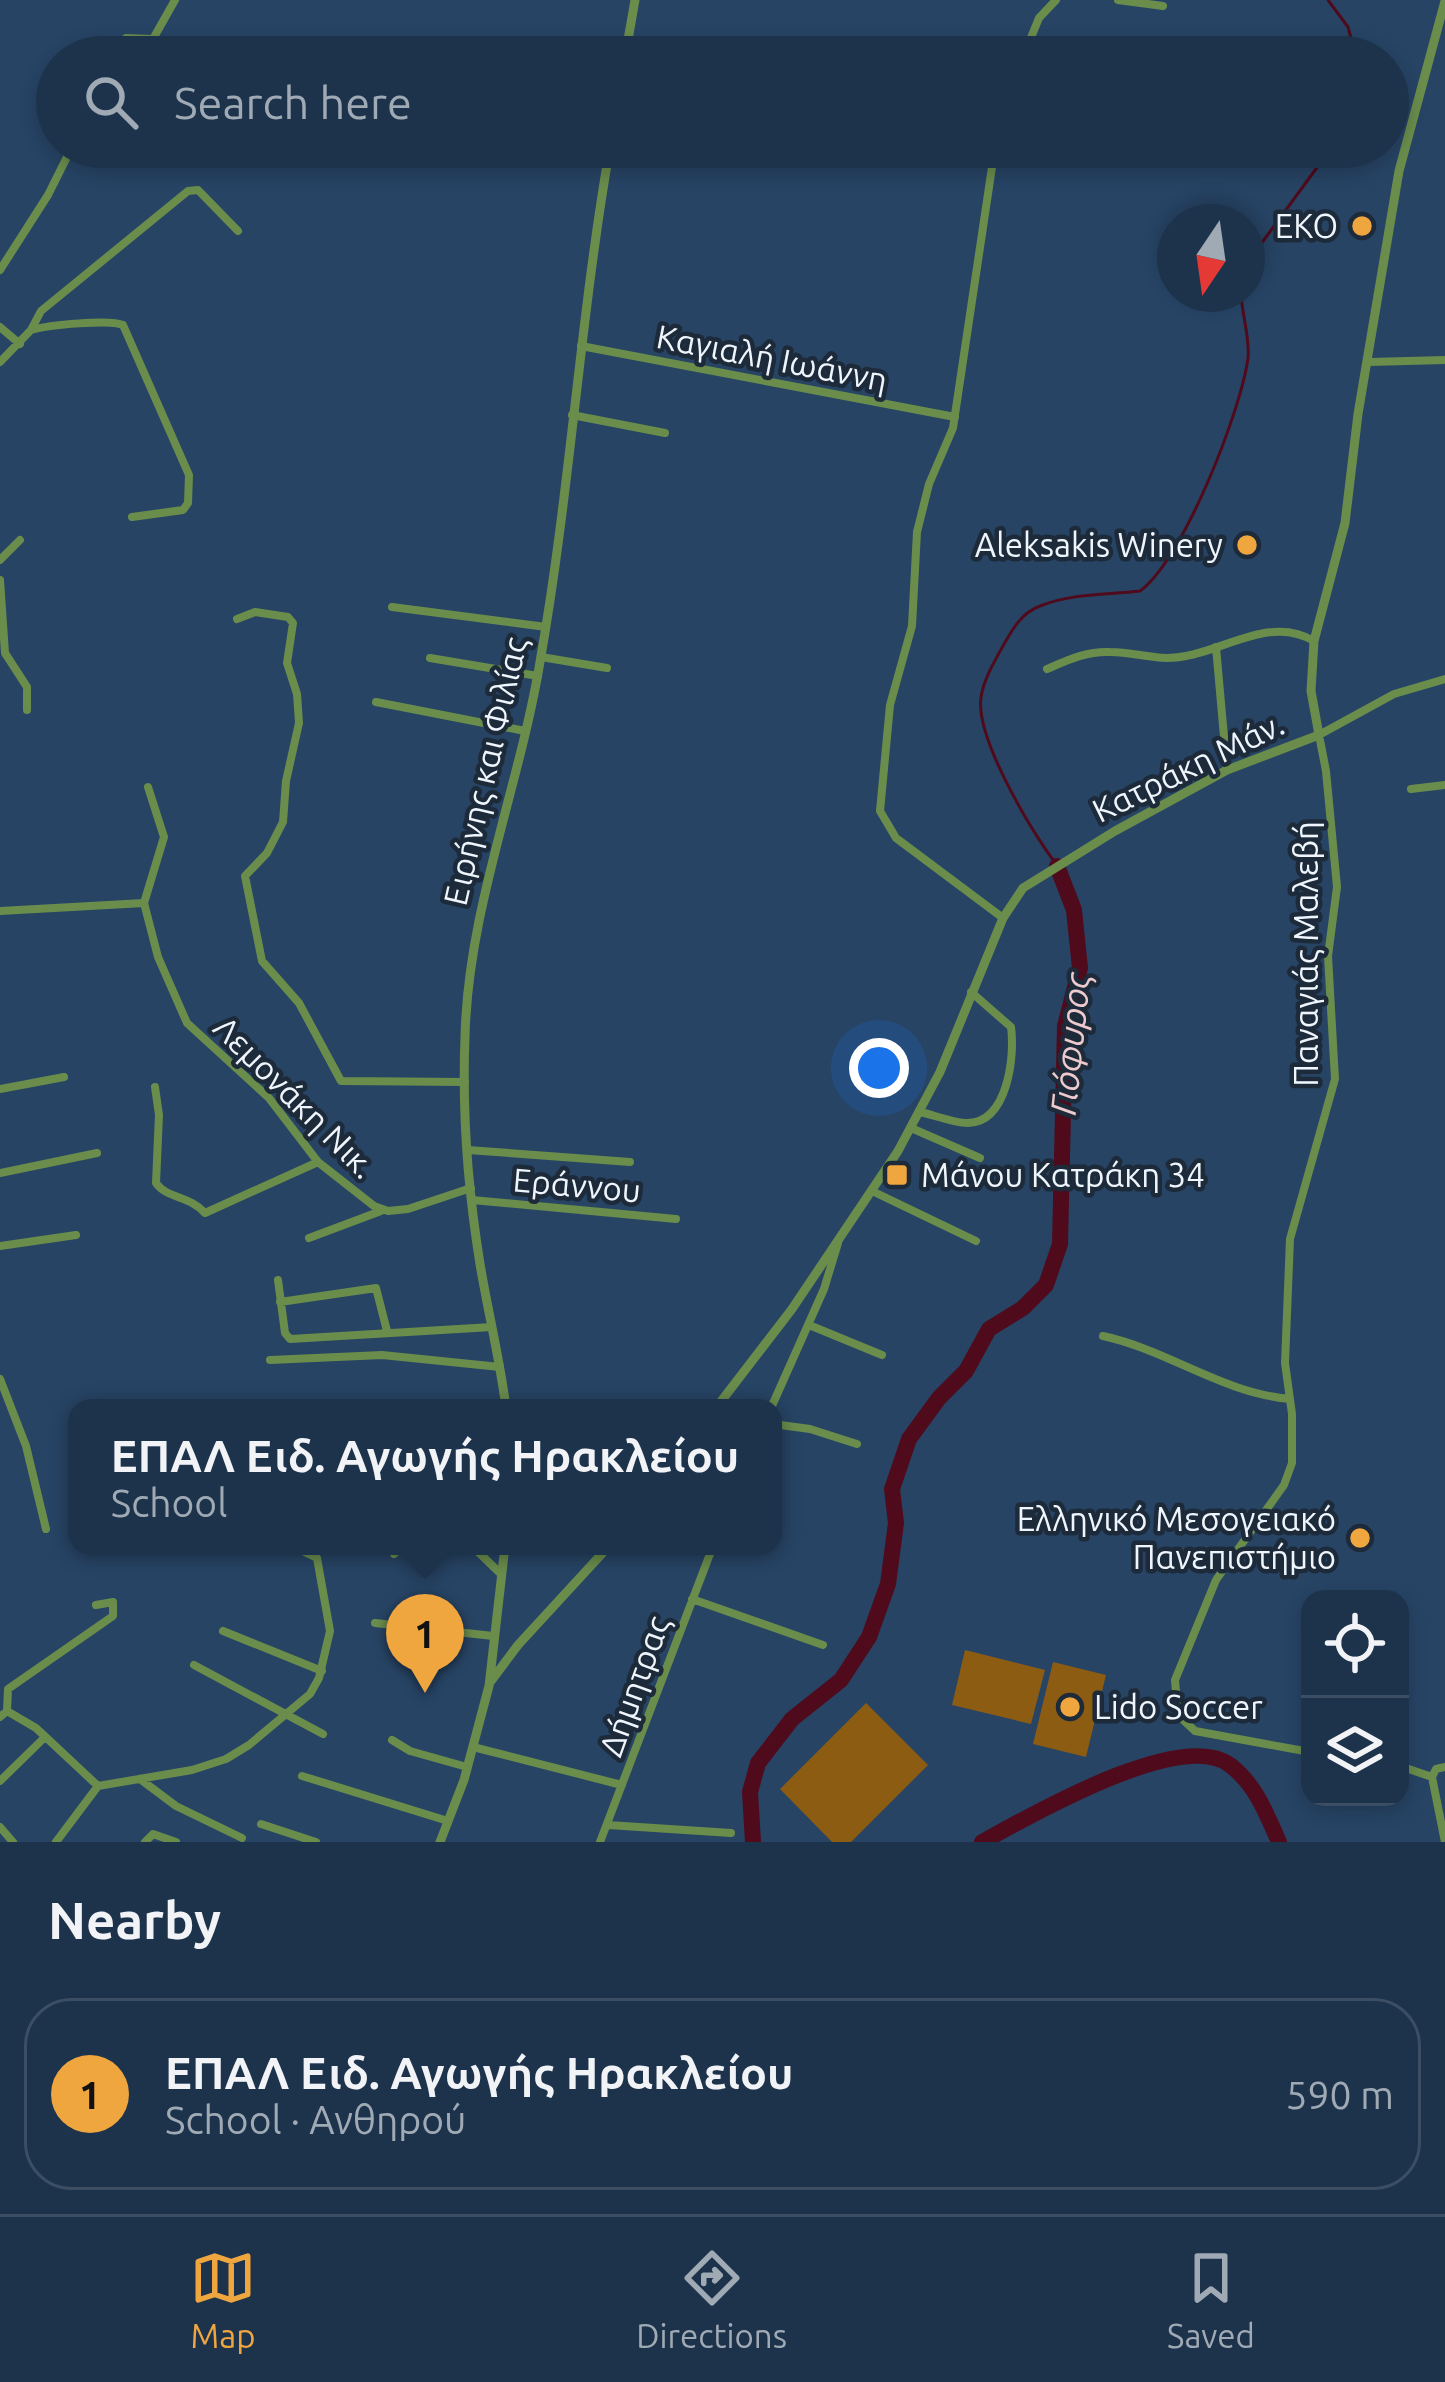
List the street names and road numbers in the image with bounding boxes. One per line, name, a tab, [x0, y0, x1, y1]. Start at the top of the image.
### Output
street label: Καγιαλή Ιωάννη	[654, 317, 891, 398]
street label: Ειρήνης και Φιλίας	[436, 633, 534, 909]
street label: Κατράκη Μάν.	[1086, 704, 1289, 829]
street label: Παναγιάς Μαλεβή	[1287, 821, 1325, 1087]
street label: Λεμονάκη Νικ.	[207, 1008, 384, 1185]
street label: Εράννου	[512, 1160, 643, 1209]
street label: Δήμητρας	[591, 1611, 677, 1761]

